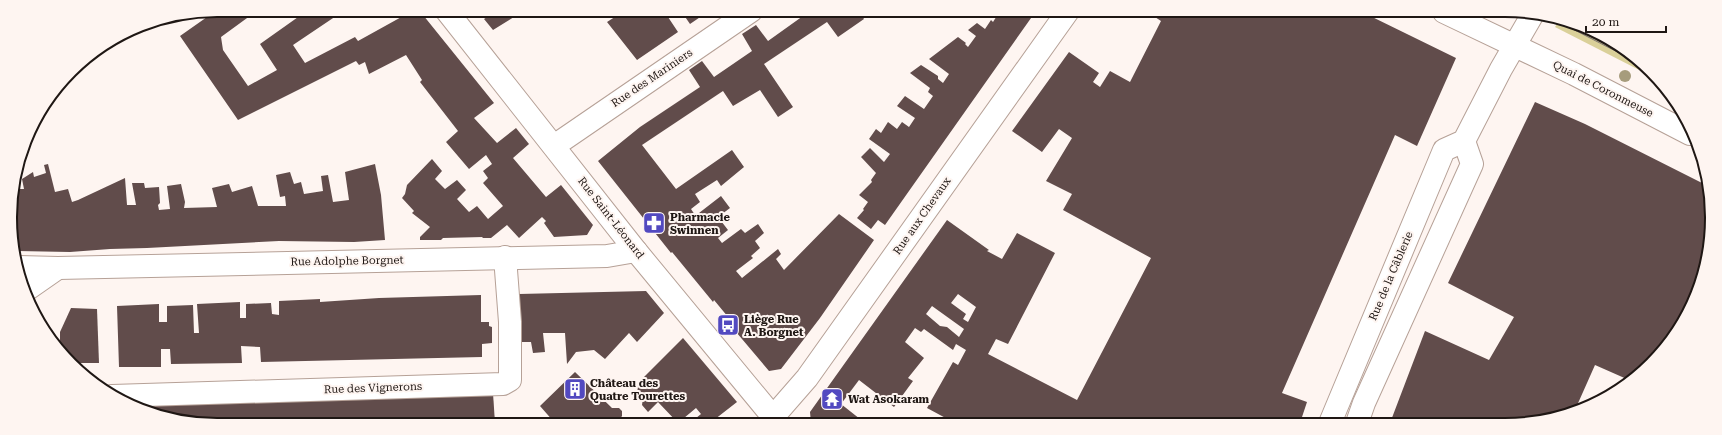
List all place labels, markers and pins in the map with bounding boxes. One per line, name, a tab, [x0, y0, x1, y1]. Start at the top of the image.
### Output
pharmacy icon: Pharmacie Swinnen	[641, 210, 667, 236]
place label: Pharmacie Swinnen	[670, 211, 730, 237]
bus stop icon: Liège Rue A. Borgnet	[715, 312, 741, 338]
place label: Liège Rue A. Borgnet	[744, 313, 804, 339]
building icon: Château des Quatre Tourettes	[562, 376, 588, 402]
place label: Château des Quatre Tourettes	[590, 377, 685, 403]
temple icon: Wat Asokaram	[819, 386, 845, 412]
place label: Wat Asokaram	[848, 393, 930, 406]

